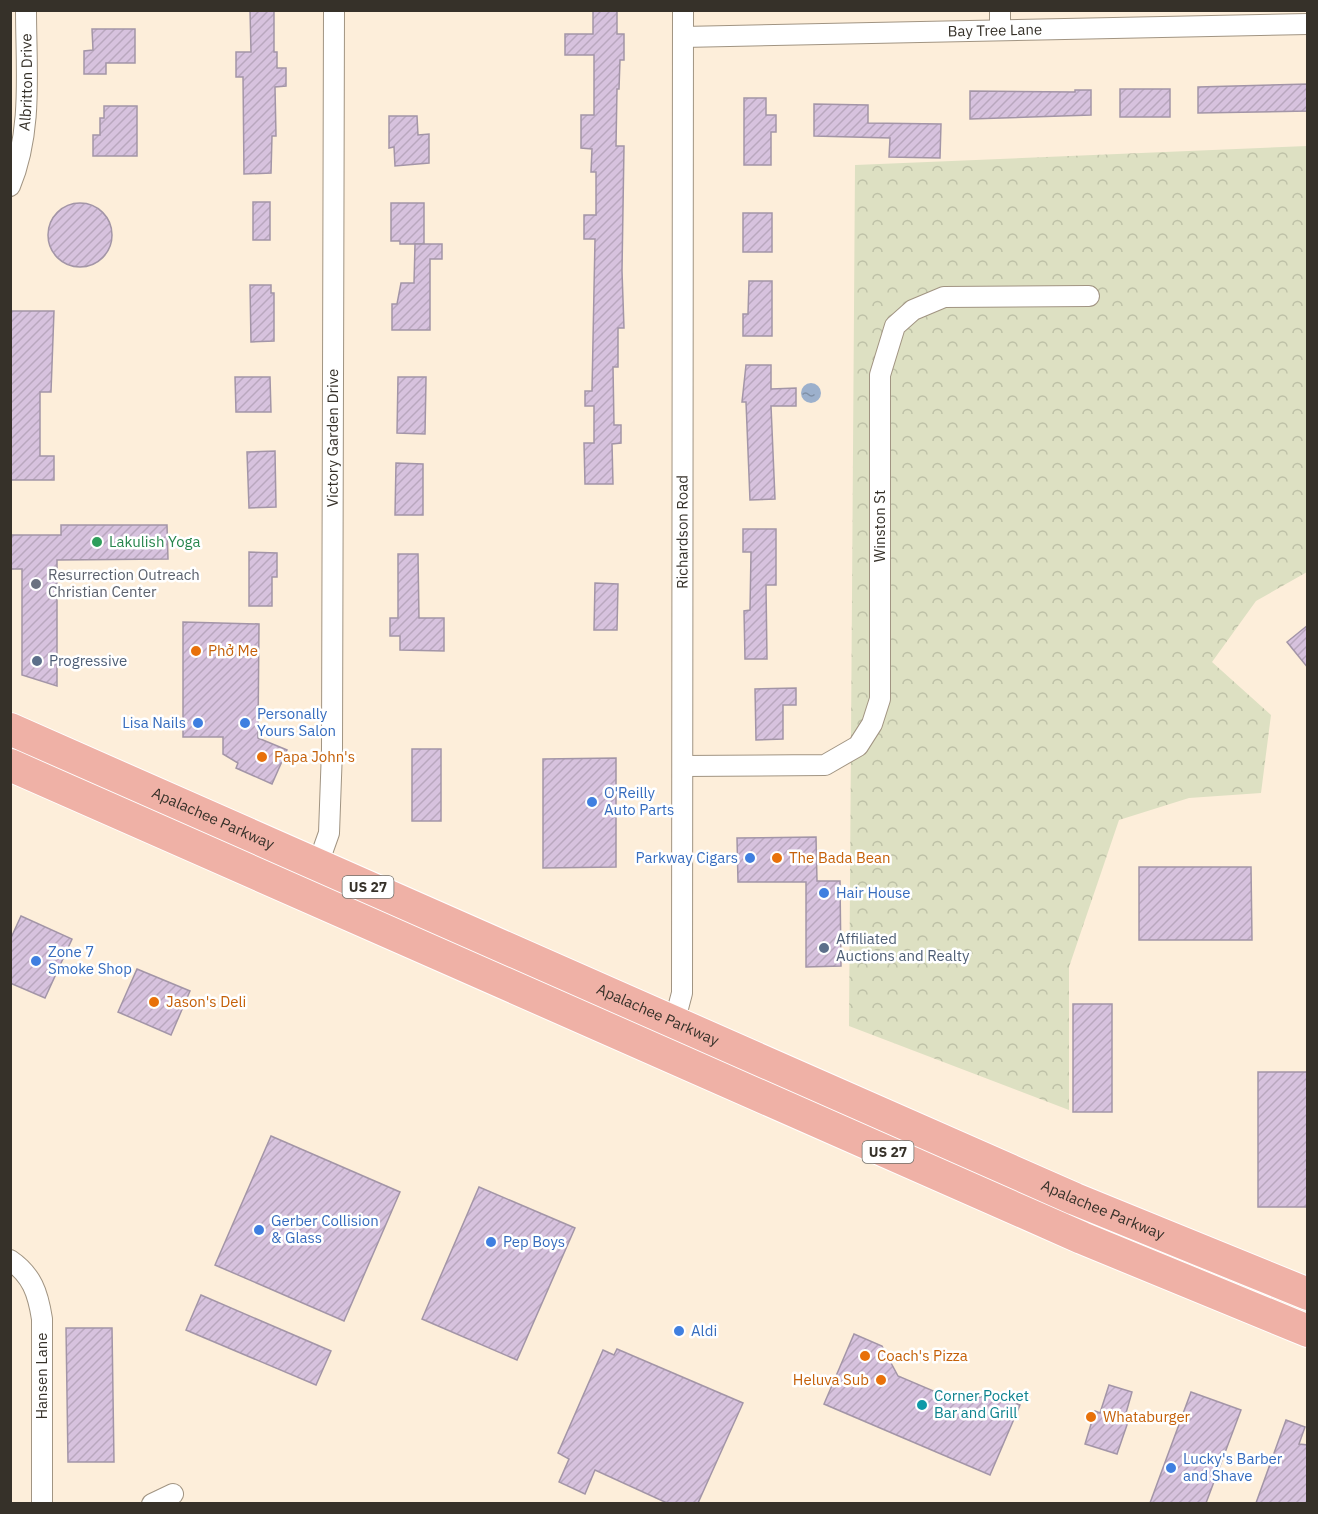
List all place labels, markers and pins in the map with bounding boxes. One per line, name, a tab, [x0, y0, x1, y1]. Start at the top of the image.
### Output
place label: Lakulish Yoga	[109, 532, 200, 551]
marker: Lakulish Yoga	[90, 535, 104, 549]
place label: Resurrection Outreach Christian Center	[48, 565, 200, 601]
marker: Resurrection Outreach Christian Center	[29, 577, 43, 591]
place label: Phở Me	[208, 641, 258, 660]
marker: Phở Me	[189, 644, 203, 658]
place label: Progressive	[49, 651, 127, 670]
marker: Progressive	[30, 654, 44, 668]
place label: Personally Yours Salon	[257, 704, 336, 740]
place label: Lisa Nails	[122, 713, 186, 732]
marker: Lisa Nails	[191, 716, 205, 730]
marker: Personally Yours Salon	[238, 716, 252, 730]
place label: Papa John's	[274, 747, 355, 766]
marker: Papa John's	[255, 750, 269, 764]
place label: O'Reilly Auto Parts	[604, 783, 674, 819]
marker: O'Reilly Auto Parts	[585, 795, 599, 809]
place label: Parkway Cigars	[636, 848, 738, 867]
place label: The Bada Bean	[789, 848, 891, 867]
marker: Parkway Cigars	[743, 851, 757, 865]
marker: The Bada Bean	[770, 851, 784, 865]
place label: Hair House	[836, 883, 910, 902]
marker: Hair House	[817, 886, 831, 900]
place label: Affiliated Auctions and Realty	[836, 929, 970, 965]
marker: Affiliated Auctions and Realty	[817, 941, 831, 955]
place label: Zone 7 Smoke Shop	[48, 942, 132, 978]
marker: Zone 7 Smoke Shop	[29, 954, 43, 968]
place label: Jason's Deli	[166, 992, 246, 1011]
marker: Jason's Deli	[147, 995, 161, 1009]
place label: Gerber Collision & Glass	[271, 1211, 379, 1247]
marker: Gerber Collision & Glass	[252, 1223, 266, 1237]
place label: Pep Boys	[503, 1232, 565, 1251]
marker: Pep Boys	[484, 1235, 498, 1249]
place label: Aldi	[691, 1321, 717, 1340]
marker: Aldi	[672, 1324, 686, 1338]
place label: Coach's Pizza	[877, 1346, 968, 1365]
marker: Coach's Pizza	[858, 1349, 872, 1363]
place label: Heluva Sub	[793, 1370, 869, 1389]
marker: Heluva Sub	[874, 1373, 888, 1387]
place label: Corner Pocket Bar and Grill	[934, 1386, 1029, 1422]
marker: Corner Pocket Bar and Grill	[915, 1398, 929, 1412]
place label: Whataburger	[1103, 1407, 1191, 1426]
marker: Whataburger	[1084, 1410, 1098, 1424]
place label: Lucky's Barber and Shave	[1183, 1449, 1283, 1485]
marker: Lucky's Barber and Shave	[1164, 1461, 1178, 1475]

